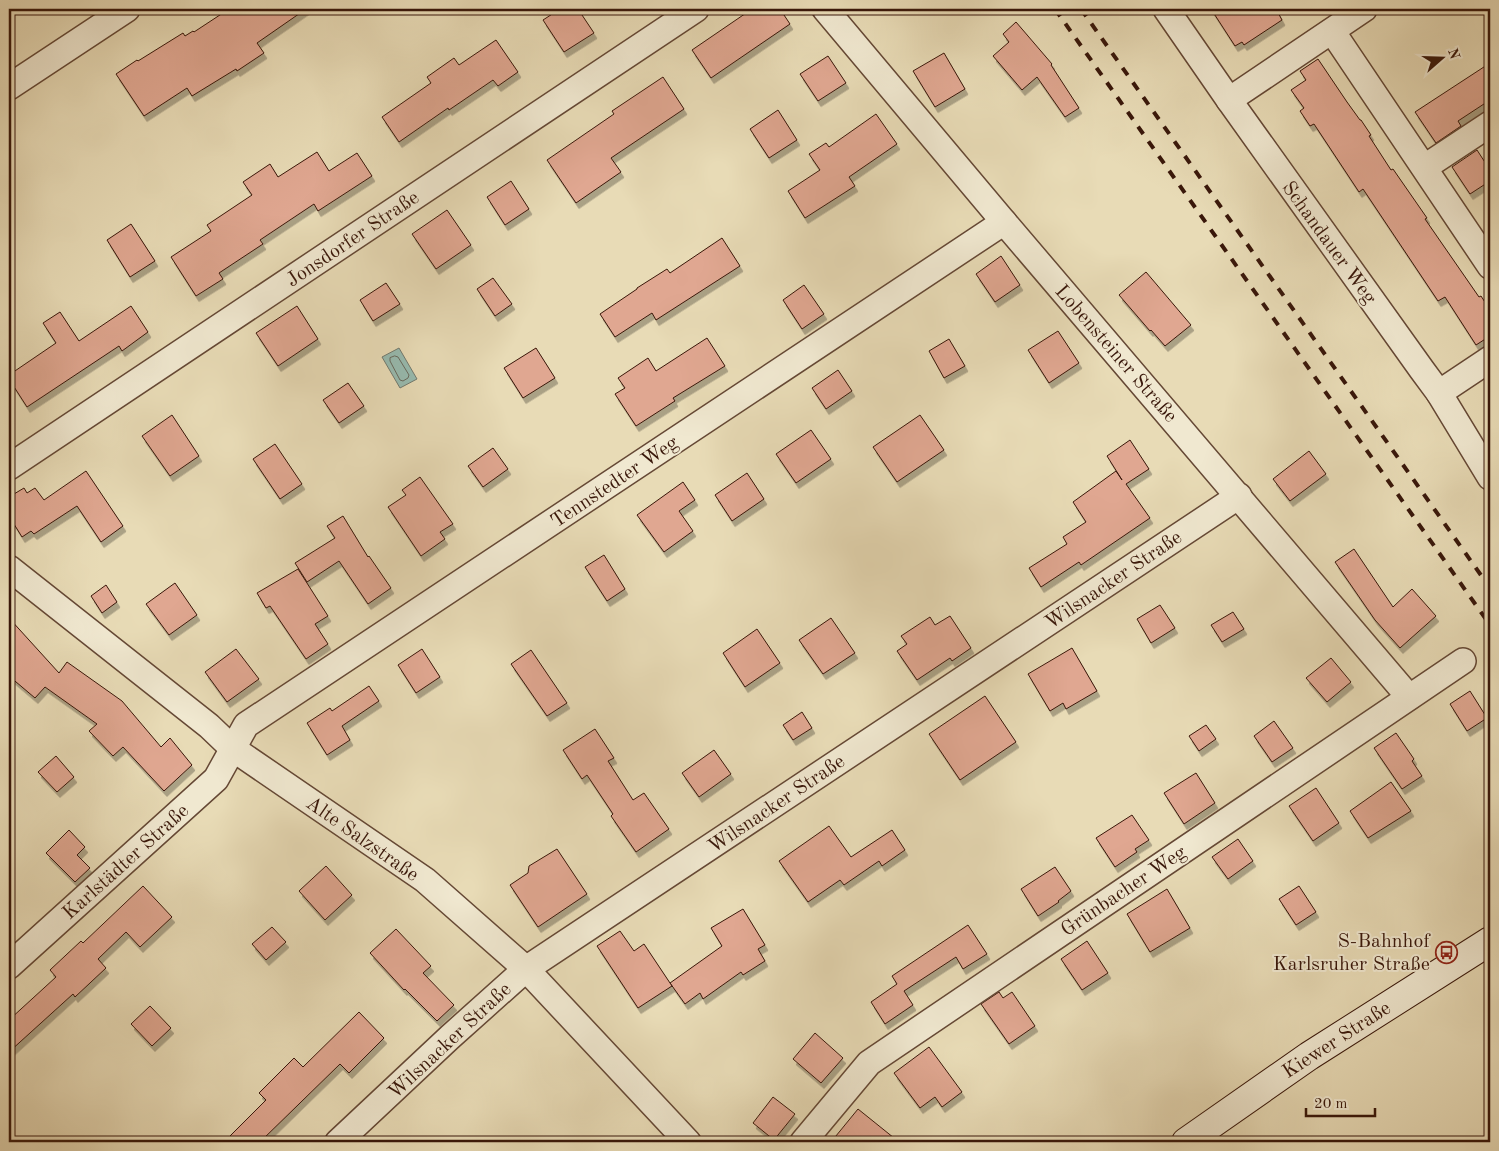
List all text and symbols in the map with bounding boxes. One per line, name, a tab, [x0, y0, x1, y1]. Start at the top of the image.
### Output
north arrow	[1416, 32, 1466, 82]
text: N	[1445, 46, 1462, 62]
street label: Schandauer Weg	[1277, 178, 1380, 308]
street label: Jonsdorfer Straße	[283, 188, 423, 291]
street label: Lobensteiner Straße	[1051, 282, 1180, 427]
street label: Tennstedter Weg	[548, 433, 682, 532]
street label: Wilsnacker Straße	[1042, 528, 1186, 634]
street label: Wilsnacker Straße	[705, 752, 849, 858]
street label: Alte Salzstraße	[302, 793, 422, 886]
street label: Karlstädter Straße	[60, 801, 193, 924]
street label: Grünbacher Weg	[1058, 842, 1190, 941]
place label: S-Bahnhof Karlsruher Straße	[1273, 932, 1431, 975]
bus stop icon: S-Bahnhof Karlsruher Straße	[1434, 940, 1458, 964]
street label: Wilsnacker Straße	[385, 980, 516, 1103]
street label: Kiewer Straße	[1279, 998, 1395, 1083]
scale bar	[1306, 1086, 1375, 1118]
text: 20 m	[1314, 1097, 1348, 1112]

